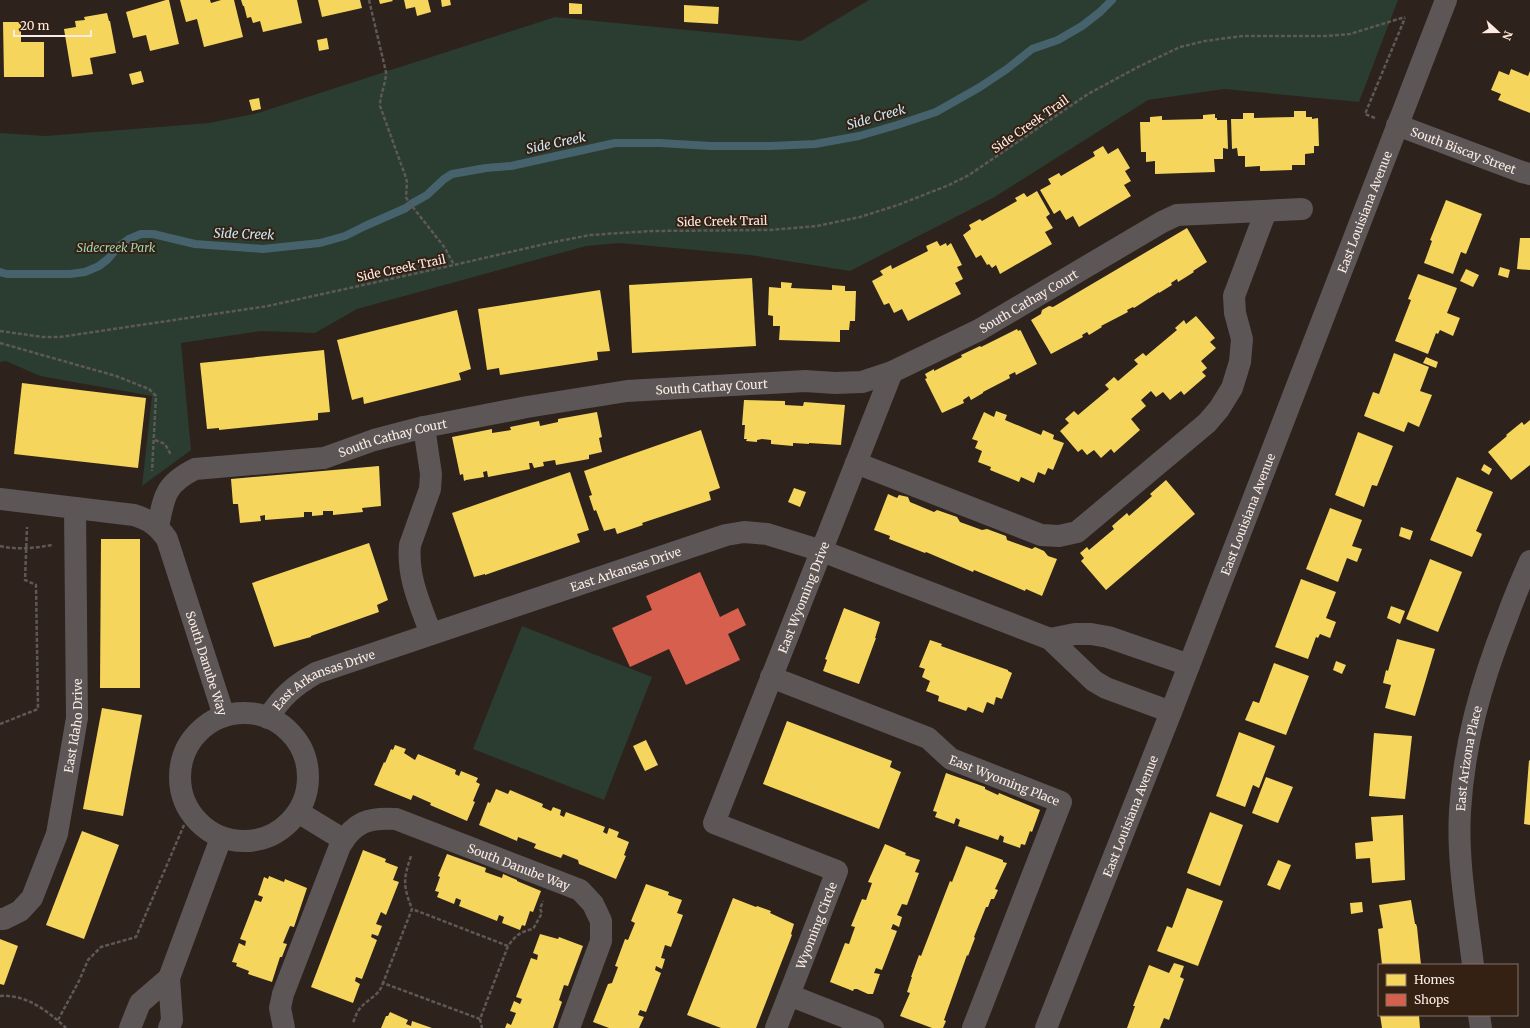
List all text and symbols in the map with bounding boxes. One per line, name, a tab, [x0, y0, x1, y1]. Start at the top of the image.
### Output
scale bar	[14, 12, 91, 38]
north arrow	[1478, 12, 1518, 52]
text: 20 m	[20, 18, 49, 33]
text: N	[1499, 29, 1515, 42]
street label: Side Creek Trail	[988, 92, 1072, 156]
water label: Side Creek	[845, 100, 907, 134]
street label: South Biscay Street	[1409, 123, 1519, 177]
water label: Side Creek	[525, 128, 587, 158]
street label: East Louisiana Avenue	[1334, 149, 1394, 275]
street label: Side Creek Trail	[676, 213, 768, 229]
water label: Side Creek	[213, 224, 275, 244]
park label: Sidecreek Park	[77, 240, 156, 255]
street label: Side Creek Trail	[355, 251, 447, 285]
street label: South Cathay Court	[976, 266, 1081, 336]
street label: South Cathay Court	[655, 376, 768, 397]
street label: South Cathay Court	[336, 415, 448, 460]
street label: East Louisiana Avenue	[1217, 451, 1278, 577]
street label: East Wyoming Drive	[774, 539, 832, 655]
street label: East Arkansas Drive	[568, 543, 683, 594]
street label: South Danube Way	[183, 609, 231, 717]
street label: East Arkansas Drive	[269, 646, 377, 713]
street label: East Idaho Drive	[60, 678, 85, 774]
street label: East Arizona Place	[1452, 704, 1484, 812]
street label: East Wyoming Place	[947, 752, 1062, 808]
street label: East Louisiana Avenue	[1099, 753, 1161, 879]
street label: South Danube Way	[466, 840, 573, 893]
street label: Wyoming Circle	[792, 880, 840, 972]
legend	[1378, 964, 1518, 1016]
text: Homes	[1414, 972, 1455, 987]
text: Shops	[1414, 992, 1449, 1007]

